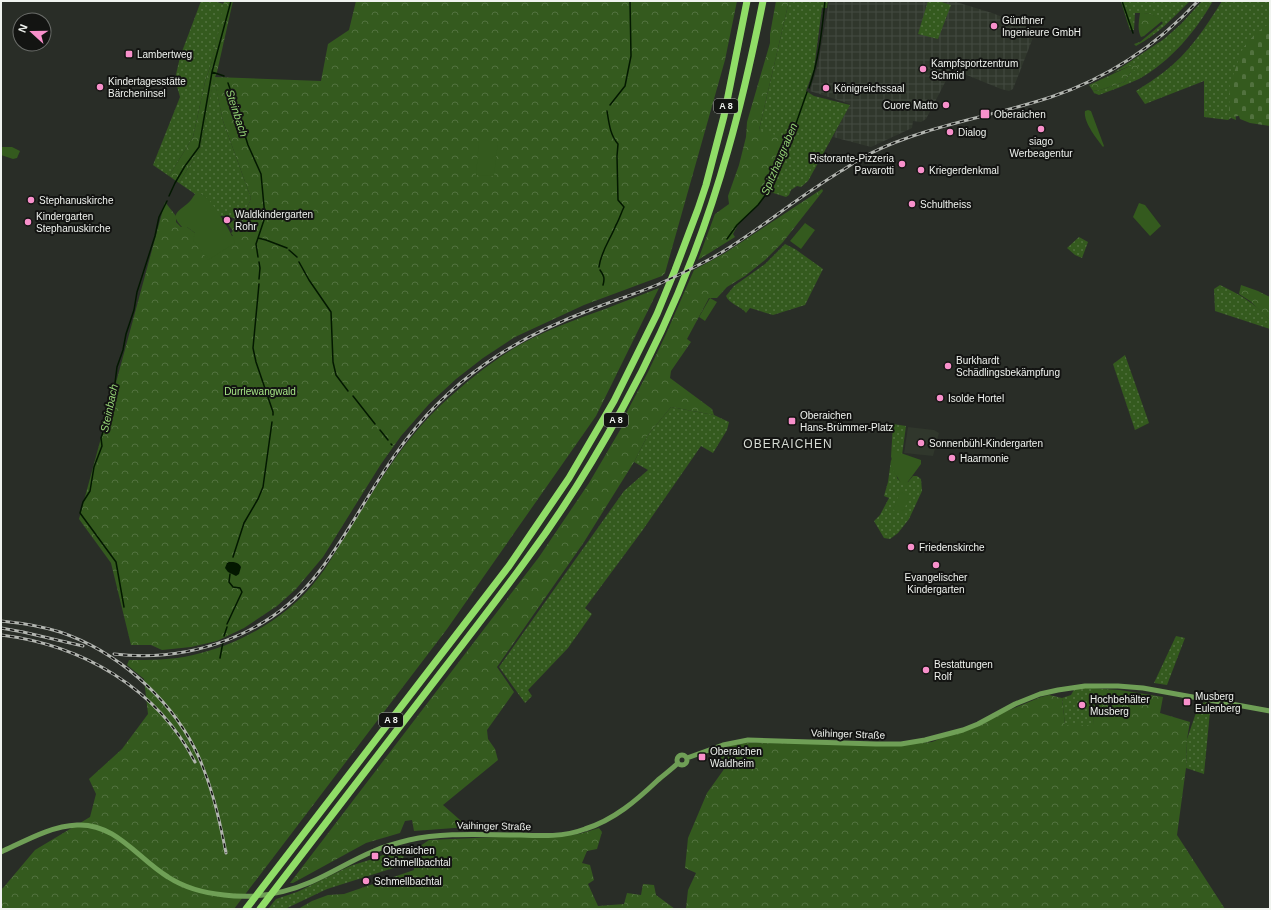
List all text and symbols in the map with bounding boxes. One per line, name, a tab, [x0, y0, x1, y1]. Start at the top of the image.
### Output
north arrow	[12, 12, 52, 52]
place label: Günthner Ingenieure GmbH	[1002, 15, 1081, 38]
marker: Günthner Ingenieure GmbH	[989, 21, 999, 31]
text: N	[16, 23, 30, 34]
marker: Lambertweg	[124, 49, 134, 59]
place label: Lambertweg	[137, 49, 192, 60]
place label: Kampfsportzentrum Schmid	[931, 58, 1018, 81]
marker: Kampfsportzentrum Schmid	[918, 64, 928, 74]
place label: Kindertagesstätte Bärcheninsel	[108, 76, 186, 99]
marker: Kindertagesstätte Bärcheninsel	[95, 82, 105, 92]
marker: Königreichssaal	[821, 83, 831, 93]
place label: Königreichssaal	[834, 83, 905, 94]
water label: Steinbach	[224, 88, 250, 138]
road number: A 8	[714, 99, 738, 113]
place label: Cuore Matto	[883, 100, 938, 111]
marker: Cuore Matto	[941, 100, 951, 110]
marker: Oberaichen	[979, 108, 991, 120]
place label: Oberaichen	[994, 109, 1046, 120]
water label: Spitzhaugraben	[758, 121, 800, 197]
marker: siago Werbeagentur	[1036, 124, 1046, 134]
marker: Dialog	[945, 127, 955, 137]
place label: Dialog	[958, 127, 986, 138]
place label: siago Werbeagentur	[1009, 136, 1073, 159]
place label: Ristorante-Pizzeria Pavarotti	[810, 153, 894, 176]
marker: Ristorante-Pizzeria Pavarotti	[897, 159, 907, 169]
marker: Kriegerdenkmal	[916, 165, 926, 175]
place label: Kriegerdenkmal	[929, 165, 999, 176]
marker: Stephanuskirche	[26, 195, 36, 205]
place label: Stephanuskirche	[39, 195, 114, 206]
marker: Schultheiss	[907, 199, 917, 209]
place label: Schultheiss	[920, 199, 971, 210]
place label: Waldkindergarten Rohr	[235, 209, 313, 232]
place label: Kindergarten Stephanuskirche	[36, 211, 111, 234]
marker: Waldkindergarten Rohr	[222, 215, 232, 225]
marker: Kindergarten Stephanuskirche	[23, 217, 33, 227]
place label: Burkhardt Schädlingsbekämpfung	[956, 355, 1060, 378]
marker: Burkhardt Schädlingsbekämpfung	[943, 361, 953, 371]
water label: Steinbach	[98, 383, 120, 433]
park label: Dürrlewangwald	[224, 386, 296, 397]
marker: Isolde Hortel	[935, 393, 945, 403]
place label: Isolde Hortel	[948, 393, 1004, 404]
place label: Oberaichen Hans-Brümmer-Platz	[800, 410, 893, 433]
road number: A 8	[604, 413, 628, 427]
marker: Oberaichen Hans-Brümmer-Platz	[787, 416, 797, 426]
district label: OBERAICHEN	[743, 437, 833, 451]
marker: Sonnenbühl-Kindergarten	[916, 438, 926, 448]
place label: Sonnenbühl-Kindergarten	[929, 438, 1043, 449]
marker: Haarmonie	[947, 453, 957, 463]
place label: Haarmonie	[960, 453, 1009, 464]
marker: Friedenskirche	[906, 542, 916, 552]
place label: Friedenskirche	[919, 542, 985, 553]
marker: Evangelischer Kindergarten	[931, 560, 941, 570]
place label: Evangelischer Kindergarten	[905, 572, 968, 595]
place label: Bestattungen Rolf	[934, 659, 993, 682]
marker: Bestattungen Rolf	[921, 665, 931, 675]
place label: Musberg Eulenberg	[1195, 691, 1241, 714]
place label: Hochbehälter Musberg	[1090, 694, 1150, 717]
marker: Musberg Eulenberg	[1182, 697, 1192, 707]
marker: Hochbehälter Musberg	[1077, 700, 1087, 710]
road number: A 8	[379, 713, 403, 727]
street label: Vaihinger Straße	[811, 727, 886, 741]
place label: Oberaichen Waldheim	[710, 746, 762, 769]
marker: Oberaichen Waldheim	[697, 752, 707, 762]
street label: Vaihinger Straße	[457, 820, 532, 832]
place label: Oberaichen Schmellbachtal	[383, 845, 451, 868]
marker: Oberaichen Schmellbachtal	[370, 851, 380, 861]
marker: Schmellbachtal	[361, 876, 371, 886]
place label: Schmellbachtal	[374, 876, 442, 887]

